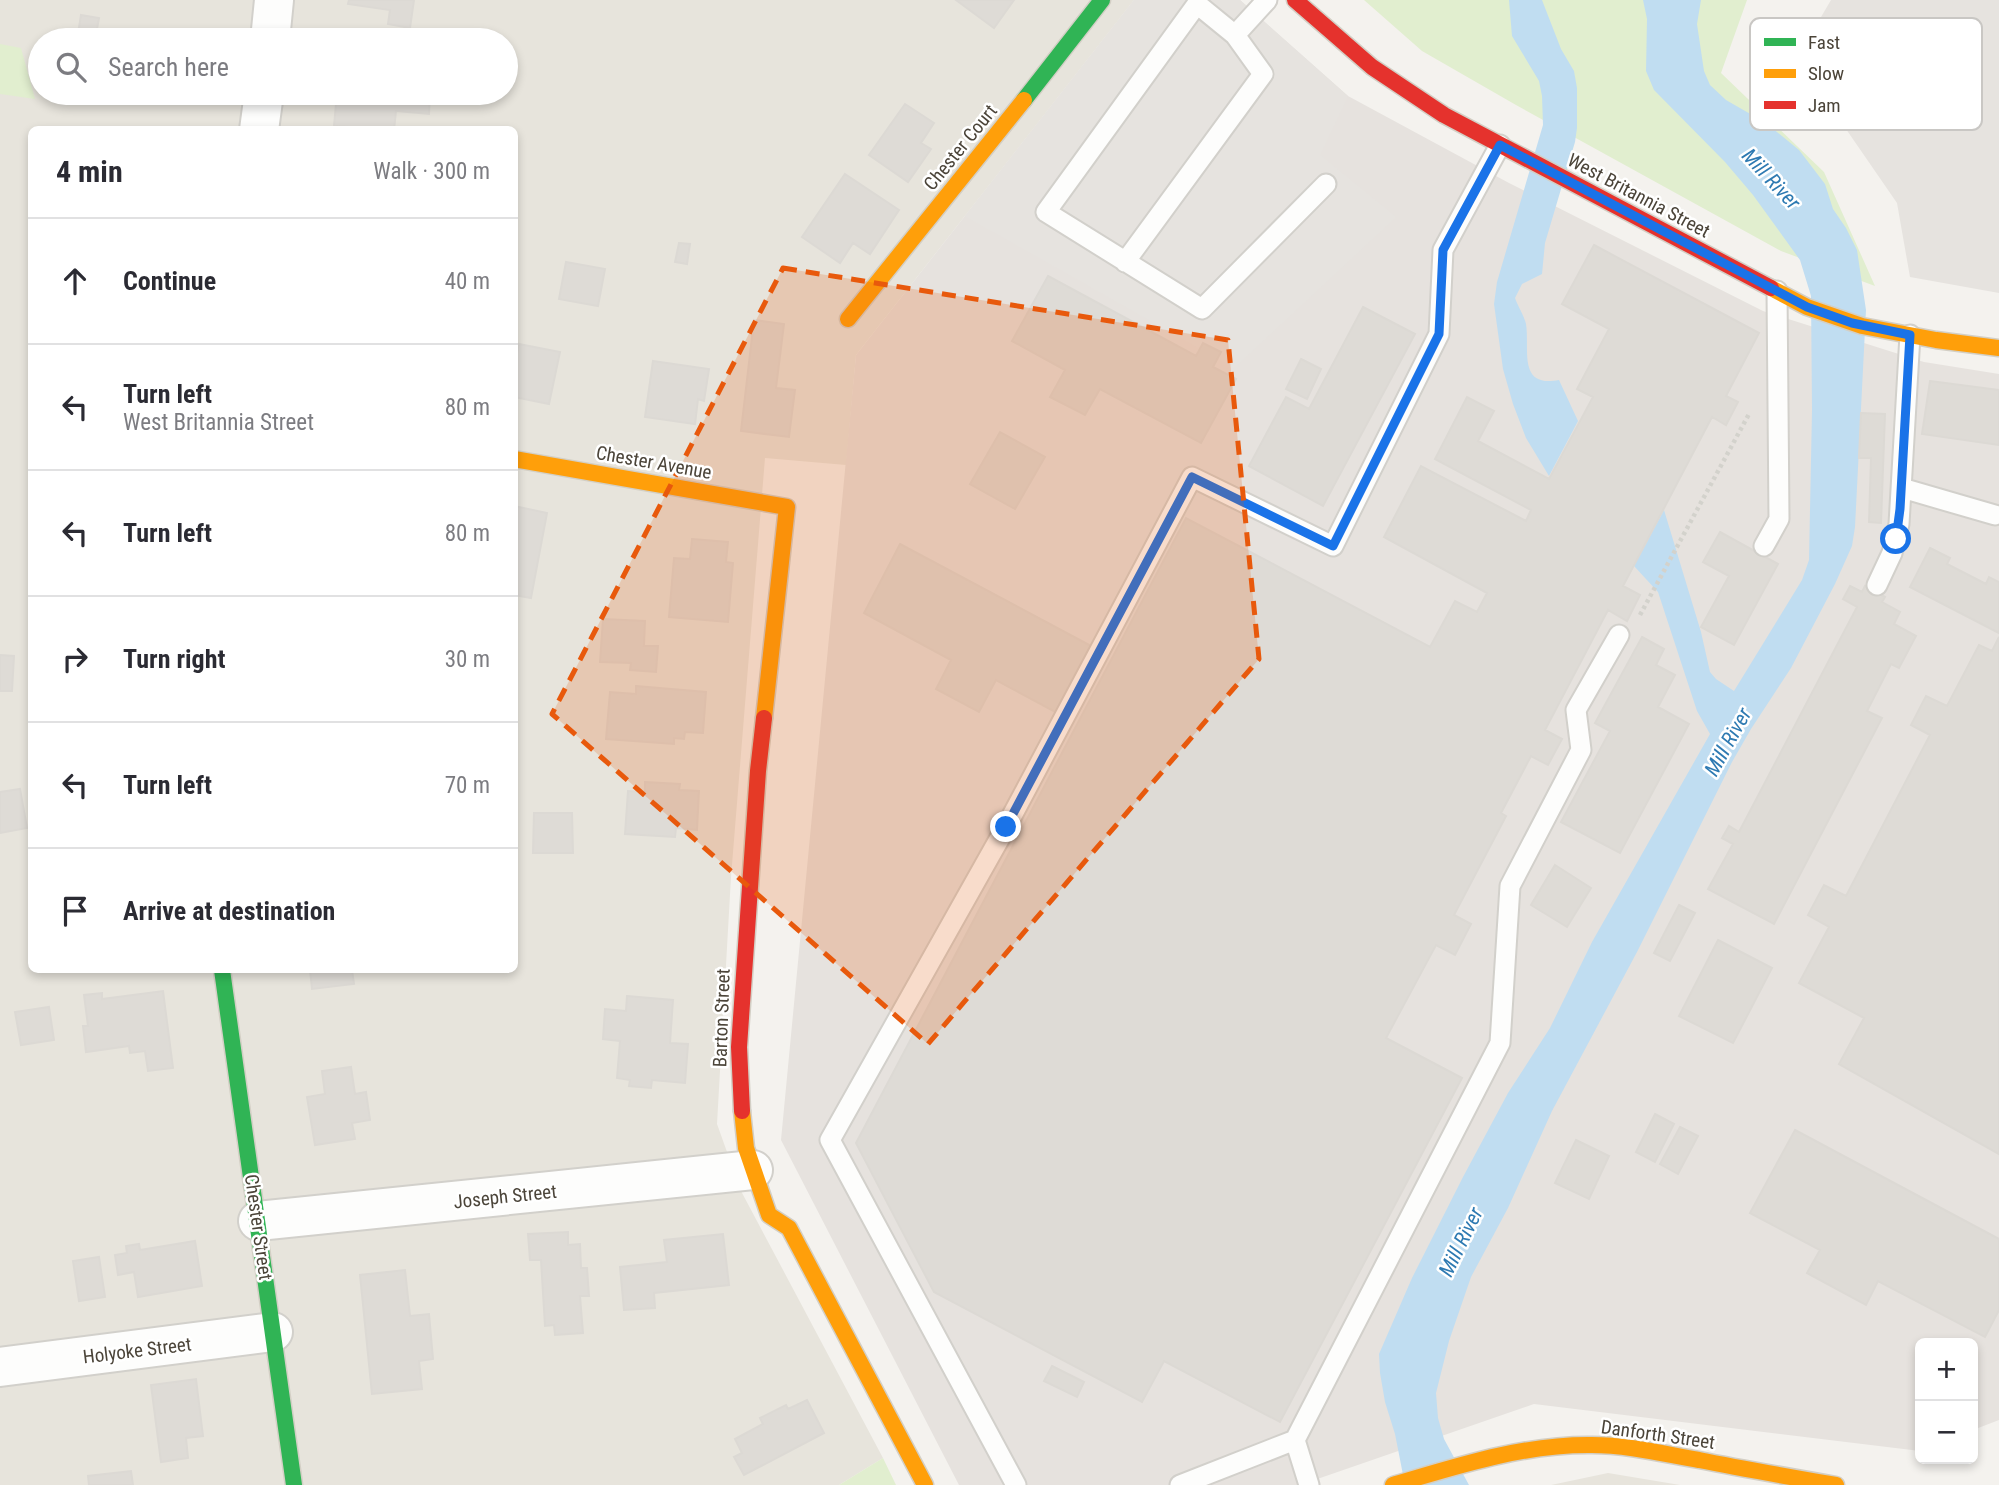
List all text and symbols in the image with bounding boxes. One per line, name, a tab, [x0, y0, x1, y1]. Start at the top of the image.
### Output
legend	[1750, 18, 1982, 130]
search box	[28, 28, 518, 105]
text: Fast	[1808, 31, 1840, 54]
icon: search	[52, 48, 90, 86]
text: Search here	[108, 52, 229, 82]
text: Slow	[1808, 62, 1844, 85]
text: Jam	[1808, 94, 1841, 117]
street label: Chester Court	[919, 100, 1002, 195]
water label: Mill River	[1737, 144, 1806, 215]
street label: West Britannia Street	[1564, 148, 1714, 243]
text: 4 min	[56, 154, 123, 189]
text: Walk · 300 m	[373, 158, 490, 185]
icon: ahead	[56, 262, 94, 300]
text: Continue	[123, 266, 216, 296]
text: 40 m	[445, 268, 490, 295]
text: Turn left	[123, 379, 212, 409]
icon: left	[56, 388, 94, 426]
text: 80 m	[445, 394, 490, 421]
text: West Britannia Street	[123, 409, 314, 436]
street label: Chester Avenue	[594, 441, 714, 484]
icon: left	[56, 514, 94, 552]
text: Turn left	[123, 518, 212, 548]
text: 80 m	[445, 520, 490, 547]
route start	[1880, 523, 1911, 554]
icon: right	[56, 640, 94, 678]
text: Turn right	[123, 644, 225, 674]
text: 30 m	[445, 646, 490, 673]
water label: Mill River	[1700, 703, 1757, 780]
icon: left	[56, 766, 94, 804]
text: Turn left	[123, 770, 212, 800]
text: 70 m	[445, 772, 490, 799]
route end	[990, 811, 1021, 842]
icon: arrive	[56, 892, 94, 930]
text: Arrive at destination	[123, 896, 335, 926]
street label: Barton Street	[708, 968, 735, 1068]
street label: Chester Street	[240, 1173, 277, 1282]
street label: Joseph Street	[452, 1180, 558, 1213]
water label: Mill River	[1434, 1203, 1488, 1281]
street label: Holyoke Street	[81, 1332, 193, 1369]
map controls	[1915, 1338, 1978, 1464]
button: +	[1915, 1338, 1978, 1401]
button: −	[1915, 1401, 1978, 1464]
street label: Danforth Street	[1600, 1415, 1716, 1454]

